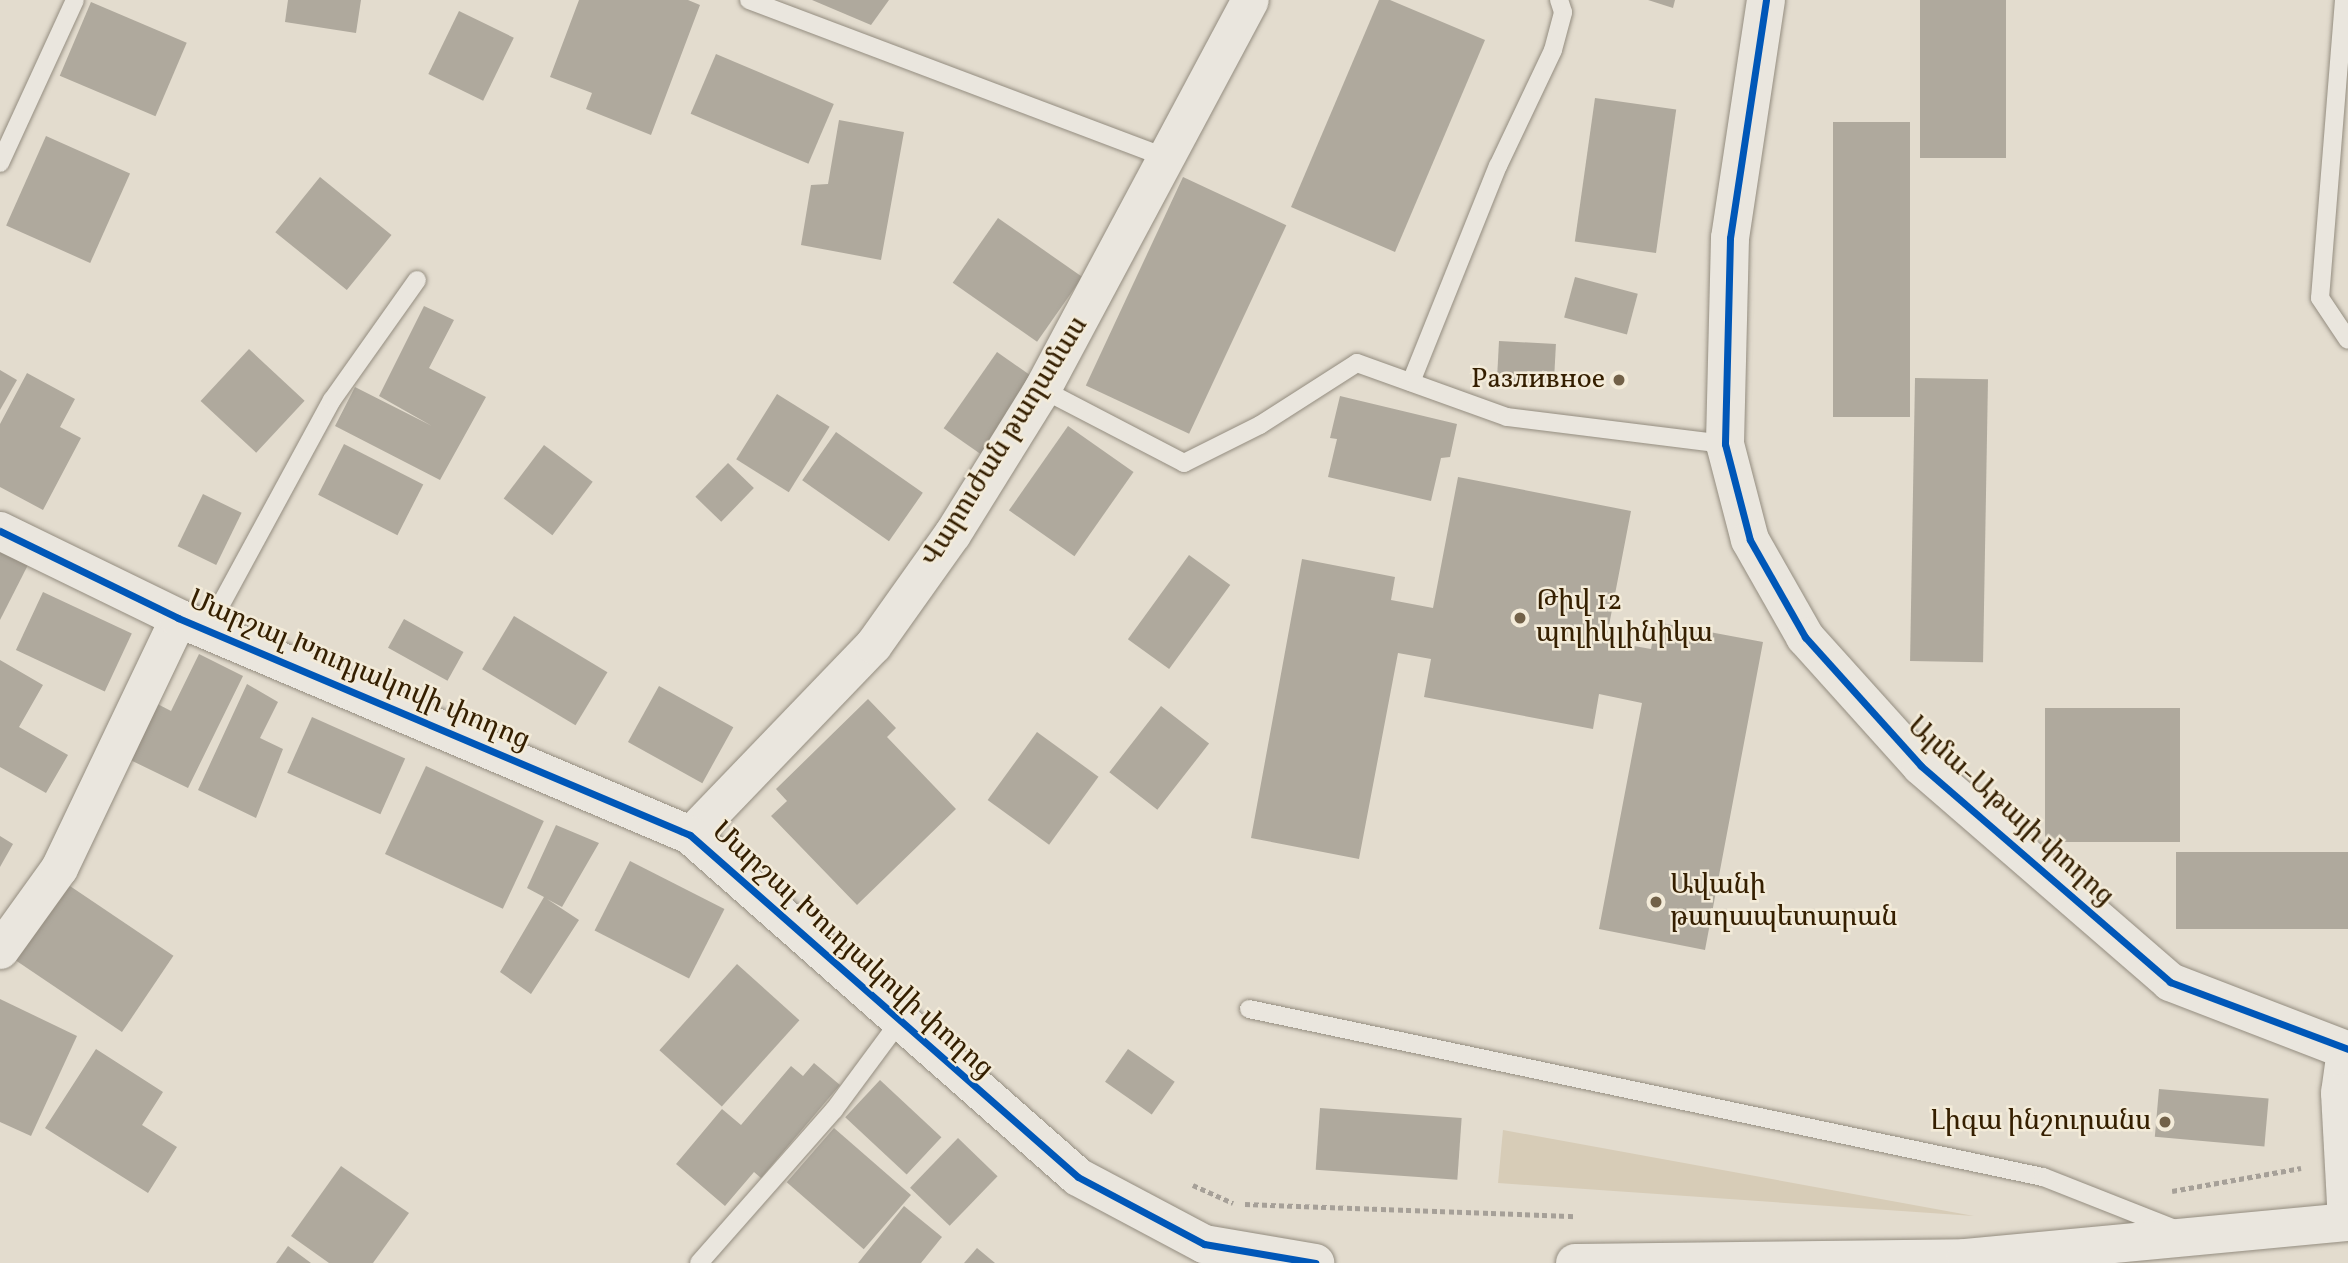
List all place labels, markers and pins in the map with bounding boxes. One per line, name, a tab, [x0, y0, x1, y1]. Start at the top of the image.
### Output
place label: Разливное	[1471, 363, 1605, 397]
marker: Разливное	[1611, 372, 1627, 388]
place label: Թիվ 12 պոլիկլինիկա	[1536, 585, 1713, 651]
marker: Թիվ 12 պոլիկլինիկա	[1510, 608, 1530, 628]
place label: Ավանի թաղապետարան	[1670, 869, 1898, 935]
marker: Ավանի թաղապետարան	[1648, 894, 1664, 910]
place label: Լիգա ինշուրանս	[1930, 1105, 2151, 1139]
marker: Լիգա ինշուրանս	[2157, 1114, 2173, 1130]

